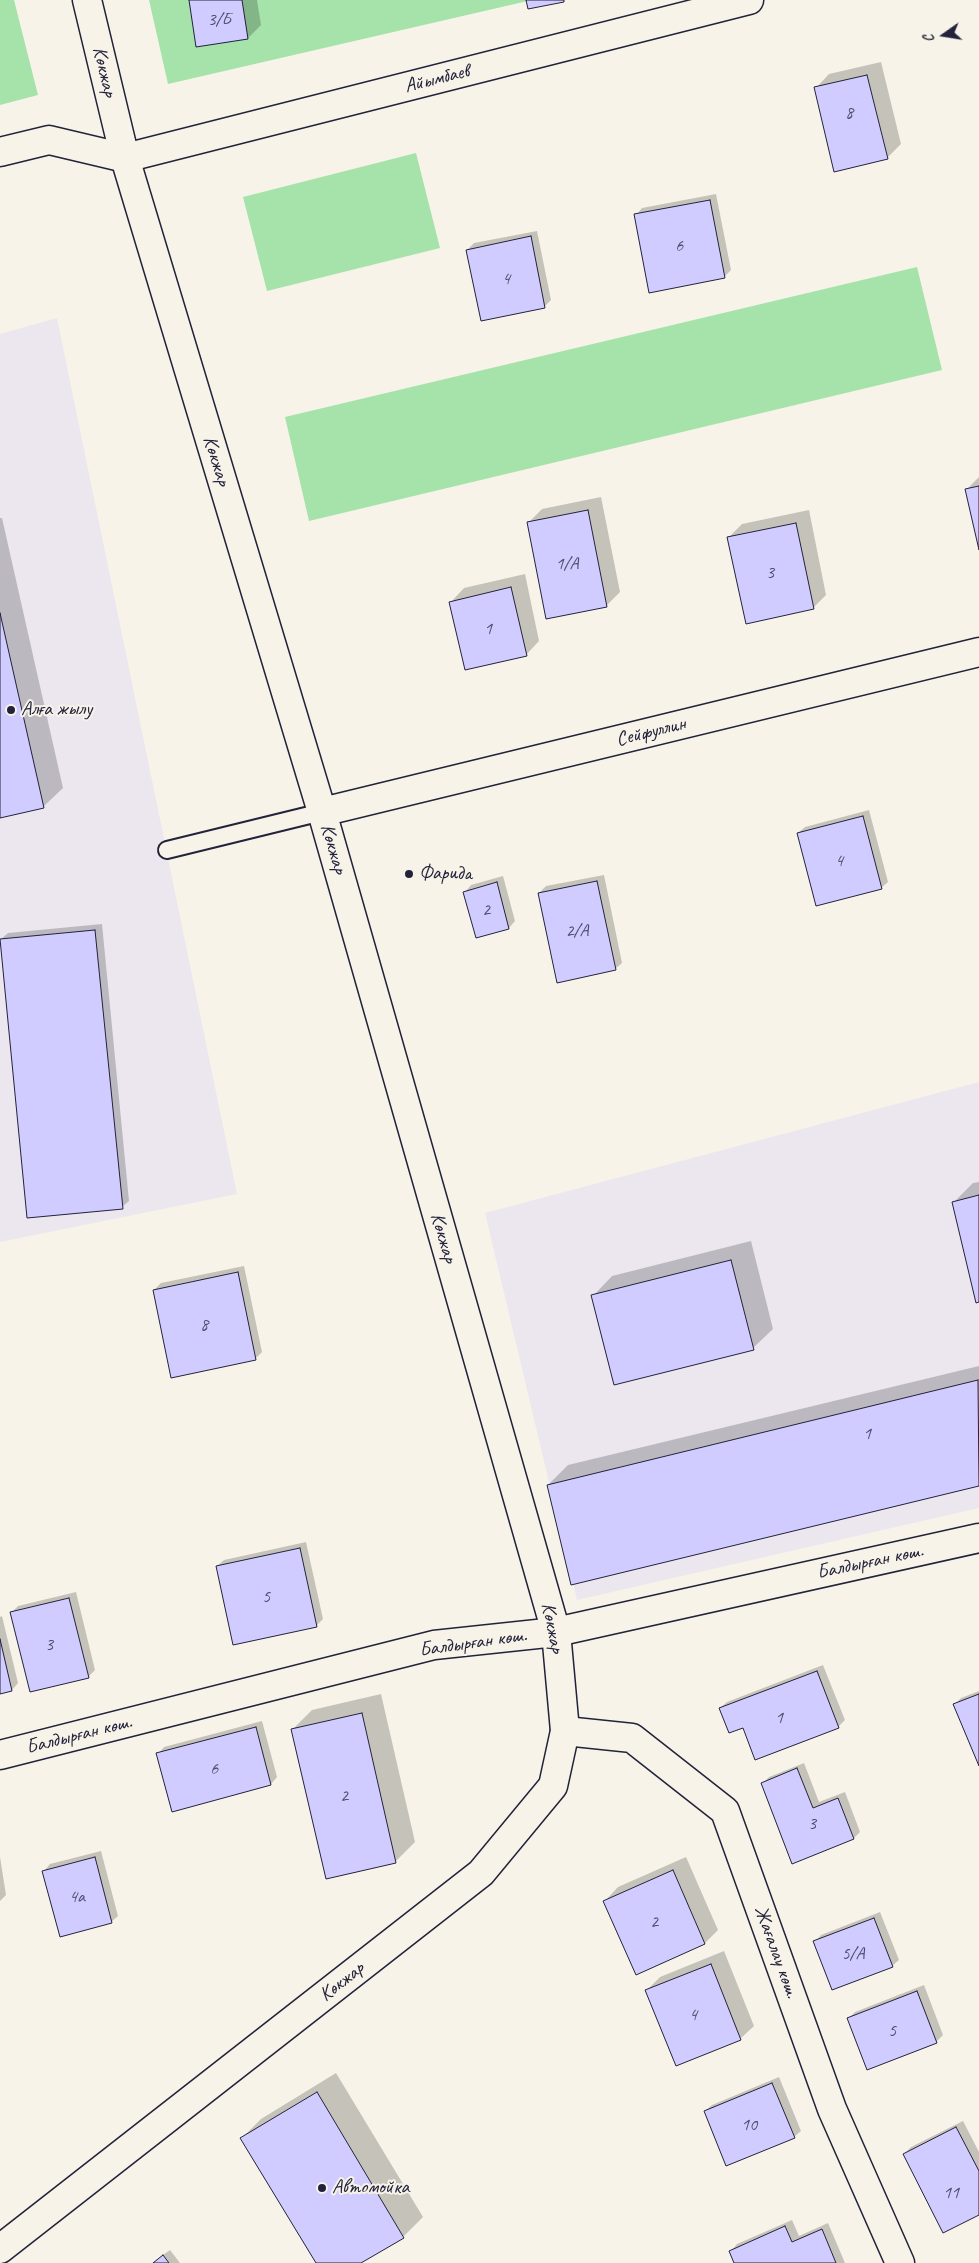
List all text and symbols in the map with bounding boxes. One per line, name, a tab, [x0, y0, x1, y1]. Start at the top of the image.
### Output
house number: 3/Б	[207, 9, 231, 31]
north arrow	[919, 10, 969, 60]
text: С	[920, 33, 938, 44]
street label: Көкжар	[87, 44, 121, 100]
street label: Айымбаев	[402, 59, 472, 99]
house number: 8	[845, 102, 853, 124]
house number: 6	[675, 235, 683, 257]
house number: 4	[502, 268, 510, 290]
street label: Көкжар	[197, 433, 235, 489]
house number: 1/А	[555, 553, 579, 575]
house number: 3	[766, 562, 774, 584]
house number: 1	[484, 618, 492, 640]
place label: Алға жылу	[21, 698, 92, 722]
marker: Алға жылу	[5, 704, 17, 716]
street label: Сейфуллин	[614, 712, 688, 752]
street label: Көкжар	[314, 821, 352, 877]
house number: 4	[835, 850, 843, 872]
place label: Фарида	[419, 862, 472, 886]
marker: Фарида	[403, 868, 415, 880]
house number: 2	[482, 899, 490, 921]
house number: 2/А	[565, 920, 589, 942]
street label: Көкжар	[424, 1210, 462, 1266]
house number: 8	[200, 1314, 208, 1336]
house number: 1	[863, 1423, 871, 1445]
street label: Балдырған көш.	[815, 1539, 925, 1585]
house number: 5	[262, 1586, 270, 1608]
street label: Көкжар	[535, 1601, 569, 1655]
street label: Балдырған көш.	[418, 1624, 528, 1662]
house number: 3	[45, 1634, 53, 1656]
house number: 1	[775, 1707, 783, 1729]
street label: Балдырған көш.	[24, 1710, 134, 1760]
house number: 6	[210, 1758, 218, 1780]
house number: 2	[340, 1785, 348, 1807]
house number: 3	[808, 1813, 816, 1835]
house number: 4а	[69, 1886, 85, 1908]
street label: Жағалау көш.	[748, 1902, 804, 2002]
house number: 2	[650, 1911, 658, 1933]
house number: 5/А	[841, 1943, 865, 1965]
street label: Көкжар	[315, 1957, 369, 2007]
house number: 4	[689, 2004, 697, 2026]
house number: 5	[888, 2020, 896, 2042]
house number: 10	[741, 2114, 757, 2136]
place label: Автомойка	[332, 2176, 409, 2200]
marker: Автомойка	[316, 2182, 328, 2194]
house number: 11	[943, 2182, 959, 2204]

